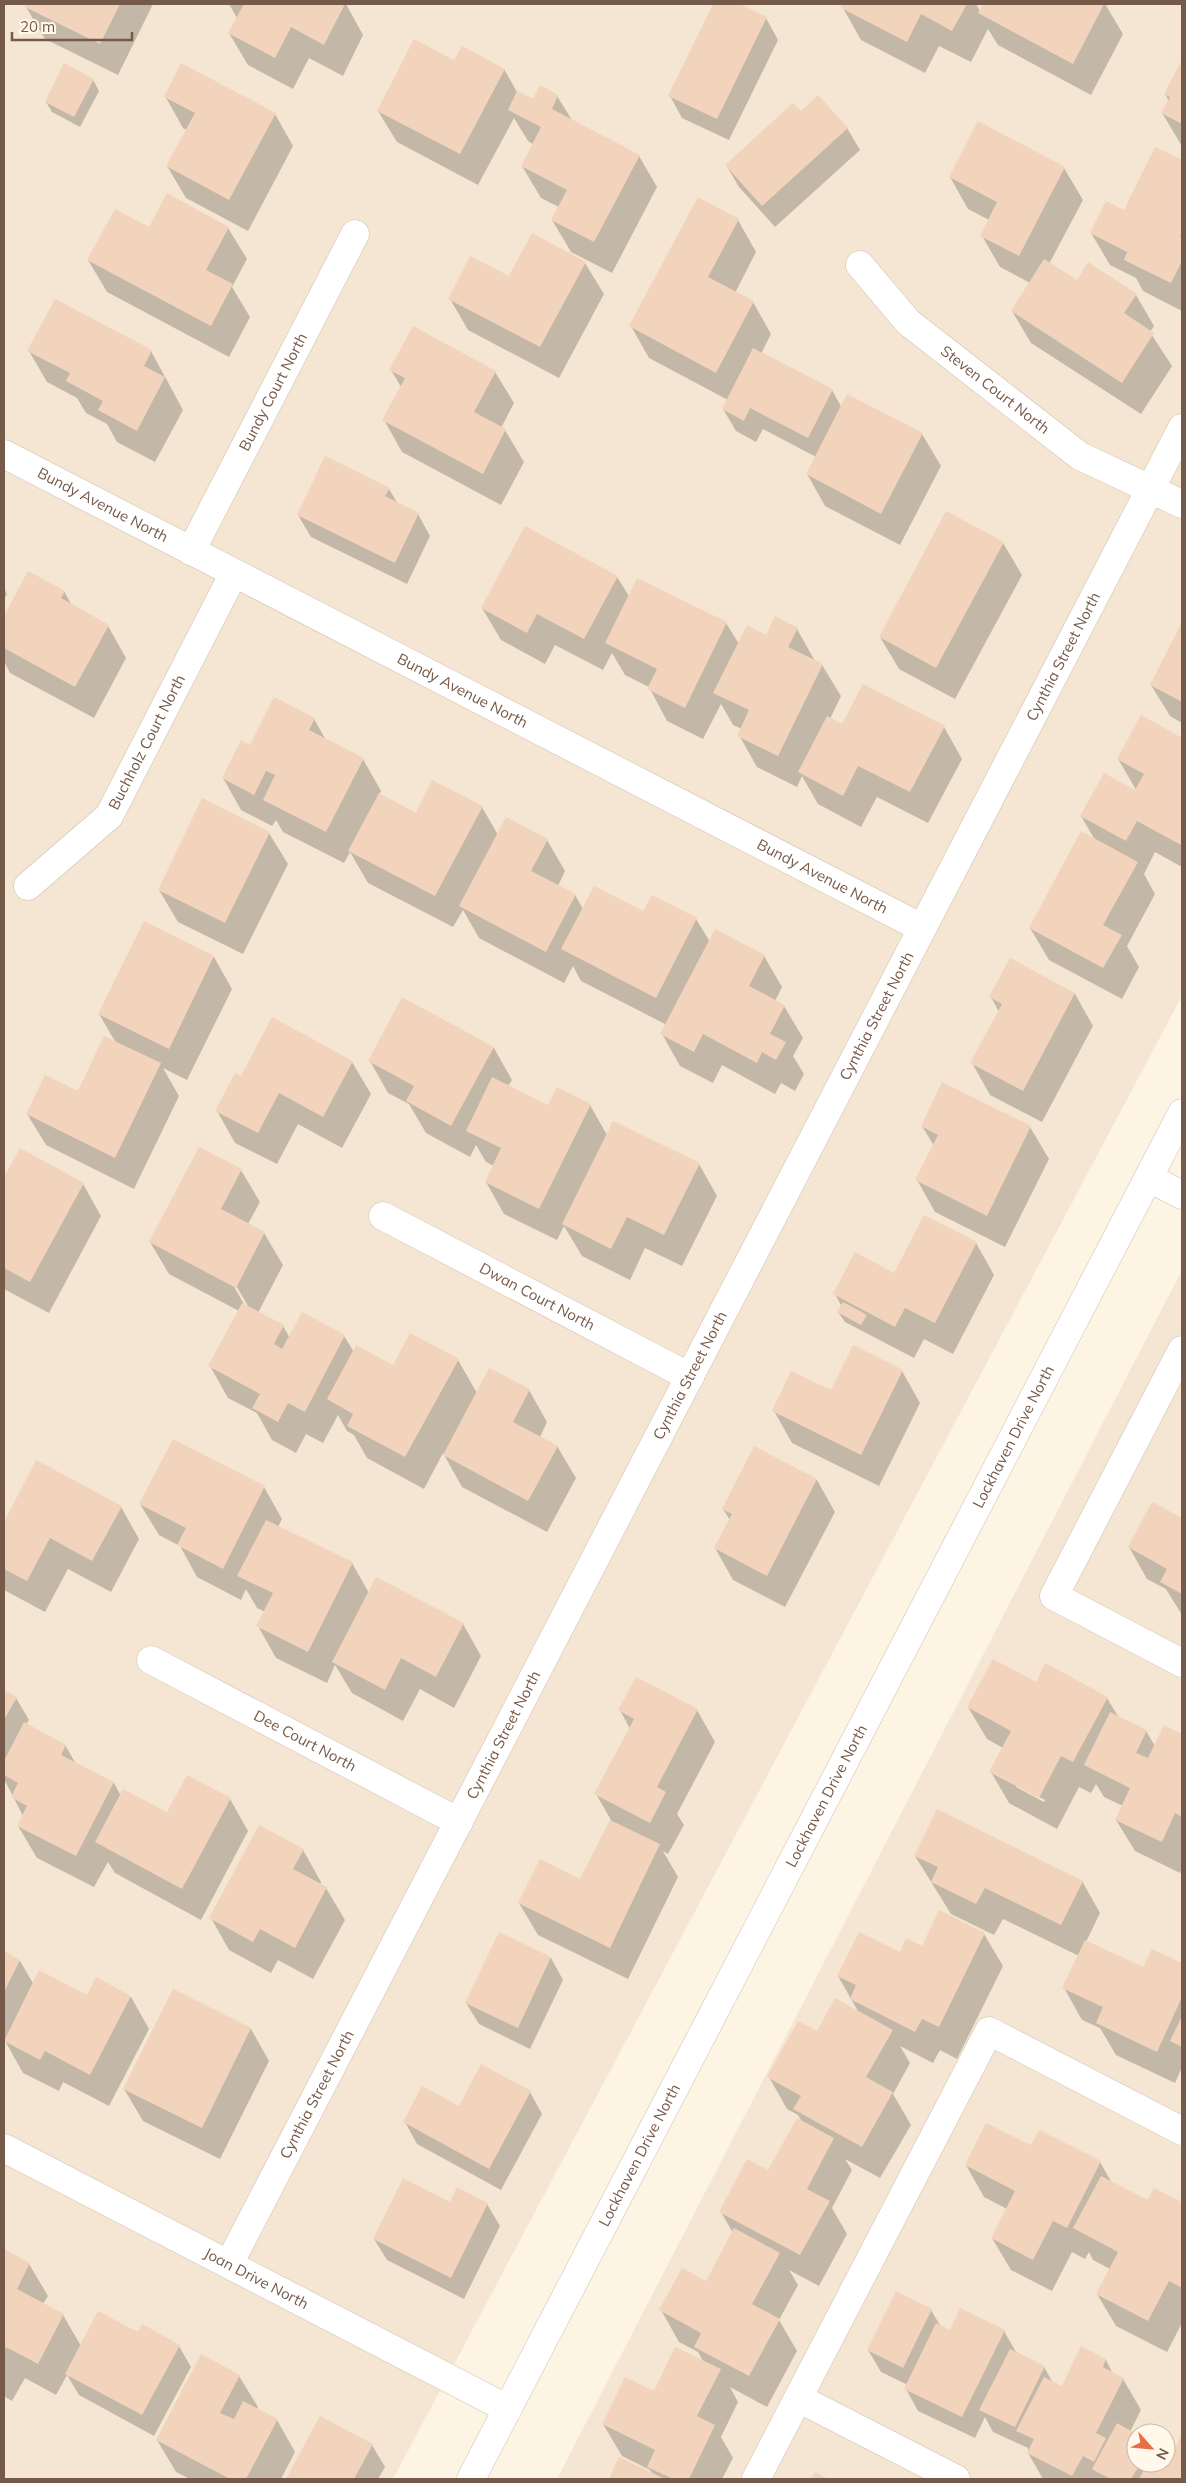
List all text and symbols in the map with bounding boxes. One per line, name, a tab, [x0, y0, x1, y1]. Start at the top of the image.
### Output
scale bar	[12, 10, 132, 42]
text: 20 m	[20, 17, 55, 36]
street label: Bundy Court North	[234, 330, 311, 454]
street label: Steven Court North	[937, 341, 1054, 438]
street label: Bundy Avenue North	[34, 463, 171, 546]
street label: Cynthia Street North	[1022, 589, 1104, 724]
street label: Bundy Avenue North	[394, 649, 531, 732]
street label: Buchholz Court North	[104, 671, 189, 813]
street label: Bundy Avenue North	[754, 835, 891, 918]
street label: Cynthia Street North	[835, 948, 918, 1083]
street label: Dwan Court North	[476, 1258, 598, 1334]
street label: Cynthia Street North	[648, 1308, 731, 1443]
street label: Lockhaven Drive North	[968, 1362, 1058, 1511]
street label: Cynthia Street North	[462, 1667, 544, 1802]
street label: Dee Court North	[251, 1706, 360, 1775]
street label: Lockhaven Drive North	[781, 1721, 871, 1870]
street label: Cynthia Street North	[275, 2027, 358, 2162]
street label: Lockhaven Drive North	[594, 2080, 684, 2230]
street label: Joan Drive North	[201, 2243, 312, 2313]
north arrow	[1126, 2423, 1176, 2473]
text: N	[1152, 2445, 1173, 2463]

